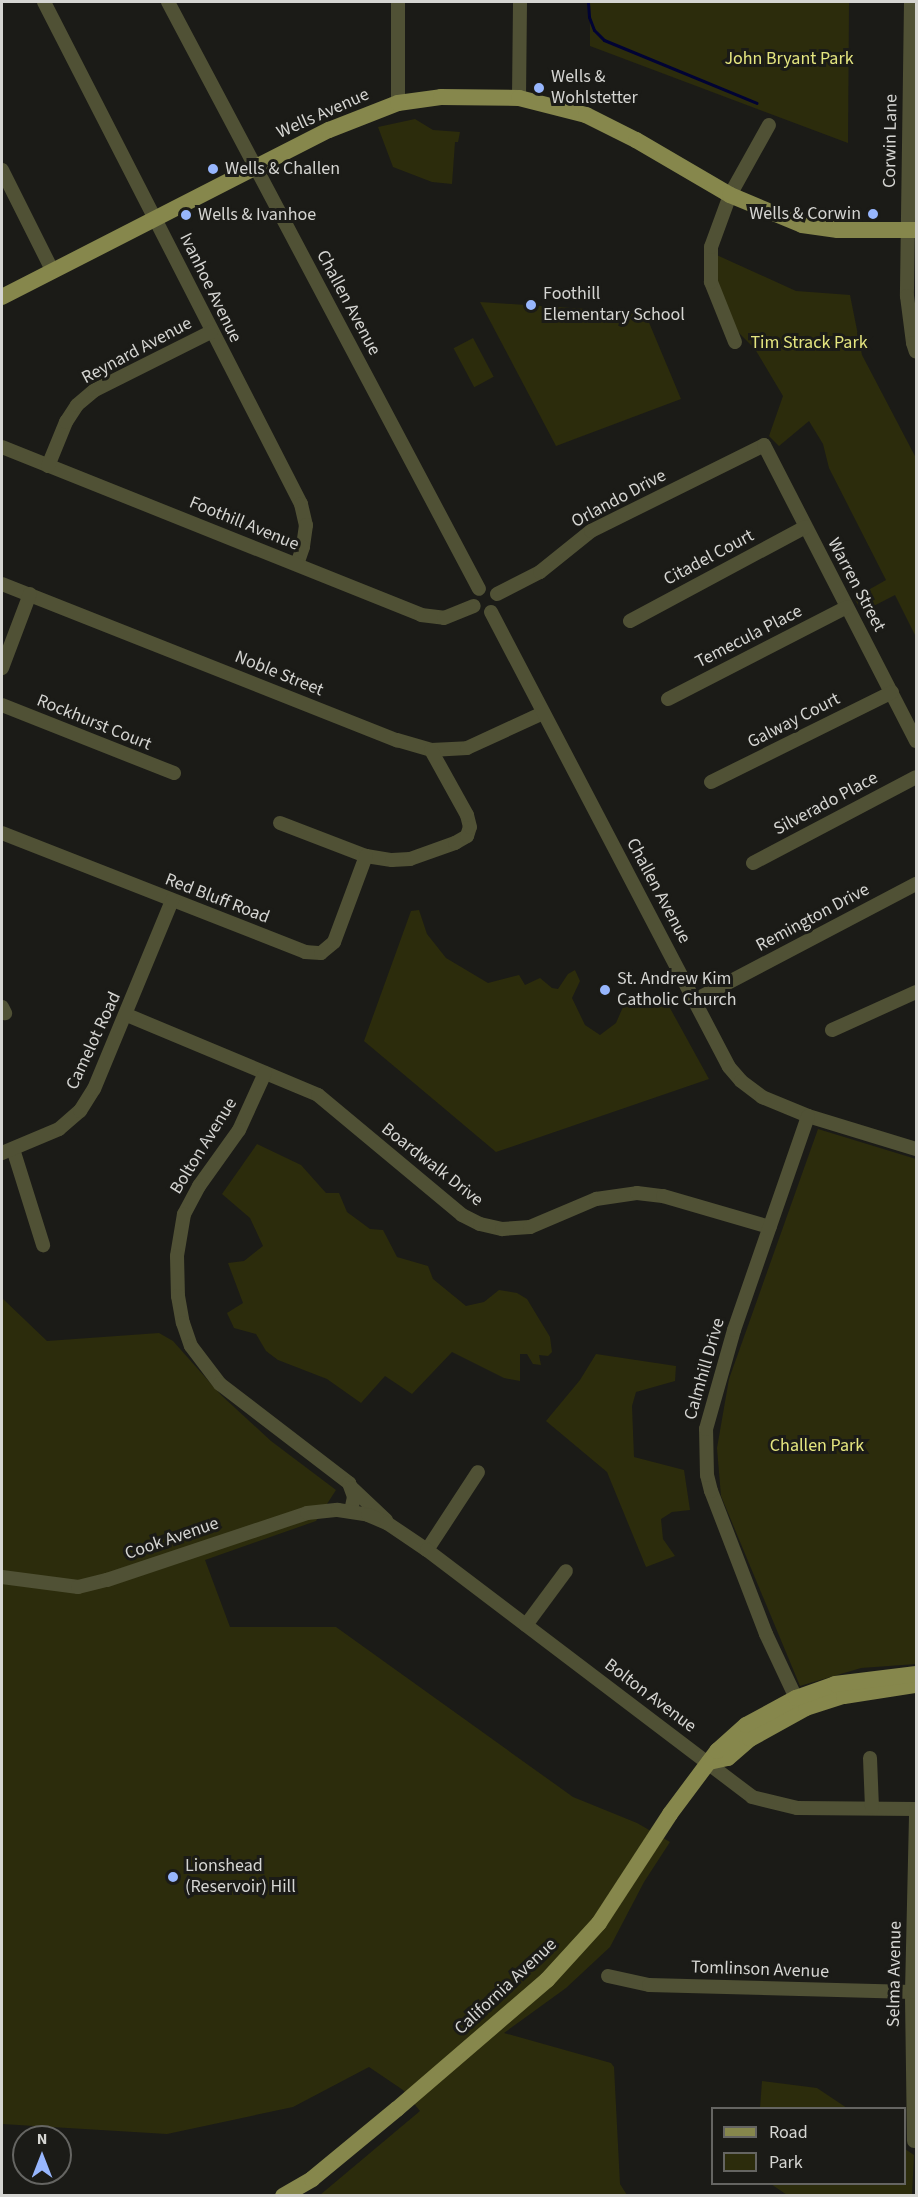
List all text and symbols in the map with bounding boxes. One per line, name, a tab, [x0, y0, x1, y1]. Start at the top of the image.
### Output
park label: John Bryant Park	[724, 48, 854, 70]
place label: Wells & Wohlstetter	[551, 67, 638, 110]
marker: Wells & Wohlstetter	[532, 81, 546, 95]
street label: Wells Avenue	[273, 84, 373, 144]
street label: Corwin Lane	[879, 94, 903, 188]
place label: Wells & Challen	[225, 158, 340, 180]
marker: Wells & Challen	[206, 162, 220, 176]
place label: Wells & Corwin	[749, 203, 861, 225]
place label: Wells & Ivanhoe	[198, 204, 316, 226]
marker: Wells & Corwin	[866, 207, 880, 221]
marker: Wells & Ivanhoe	[179, 208, 193, 222]
street label: Ivanhoe Avenue	[174, 230, 246, 346]
street label: Challen Avenue	[311, 247, 385, 359]
place label: Foothill Elementary School	[543, 284, 685, 326]
marker: Foothill Elementary School	[524, 298, 538, 312]
street label: Reynard Avenue	[78, 313, 196, 389]
park label: Tim Strack Park	[750, 332, 868, 354]
street label: Orlando Drive	[568, 465, 670, 533]
street label: Foothill Avenue	[186, 492, 302, 556]
street label: Citadel Court	[660, 525, 758, 591]
street label: Warren Street	[822, 535, 890, 635]
street label: Temecula Place	[692, 601, 806, 673]
street label: Noble Street	[232, 646, 326, 702]
street label: Galway Court	[744, 689, 844, 753]
street label: Rockhurst Court	[34, 690, 154, 756]
street label: Silverado Place	[770, 768, 882, 840]
street label: Challen Avenue	[621, 835, 695, 947]
street label: Red Bluff Road	[162, 869, 272, 929]
street label: Remington Drive	[753, 879, 873, 957]
place label: St. Andrew Kim Catholic Church	[617, 969, 736, 1012]
marker: St. Andrew Kim Catholic Church	[598, 983, 612, 997]
street label: Camelot Road	[62, 989, 126, 1093]
street label: Bolton Avenue	[166, 1094, 242, 1198]
street label: Boardwalk Drive	[377, 1119, 487, 1211]
street label: Calmhill Drive	[680, 1316, 730, 1422]
park label: Challen Park	[770, 1435, 864, 1457]
street label: Cook Avenue	[122, 1513, 222, 1565]
street label: Bolton Avenue	[600, 1654, 700, 1738]
place label: Lionshead (Reservoir) Hill	[185, 1856, 296, 1898]
marker: Lionshead (Reservoir) Hill	[166, 1870, 180, 1884]
street label: Selma Avenue	[883, 1921, 907, 2027]
street label: California Avenue	[450, 1934, 562, 2040]
street label: Tomlinson Avenue	[691, 1957, 829, 1983]
legend	[711, 2107, 906, 2185]
text: Road	[769, 2120, 808, 2145]
north arrow	[12, 2125, 72, 2185]
text: N	[37, 2128, 47, 2150]
text: Park	[769, 2150, 803, 2175]

